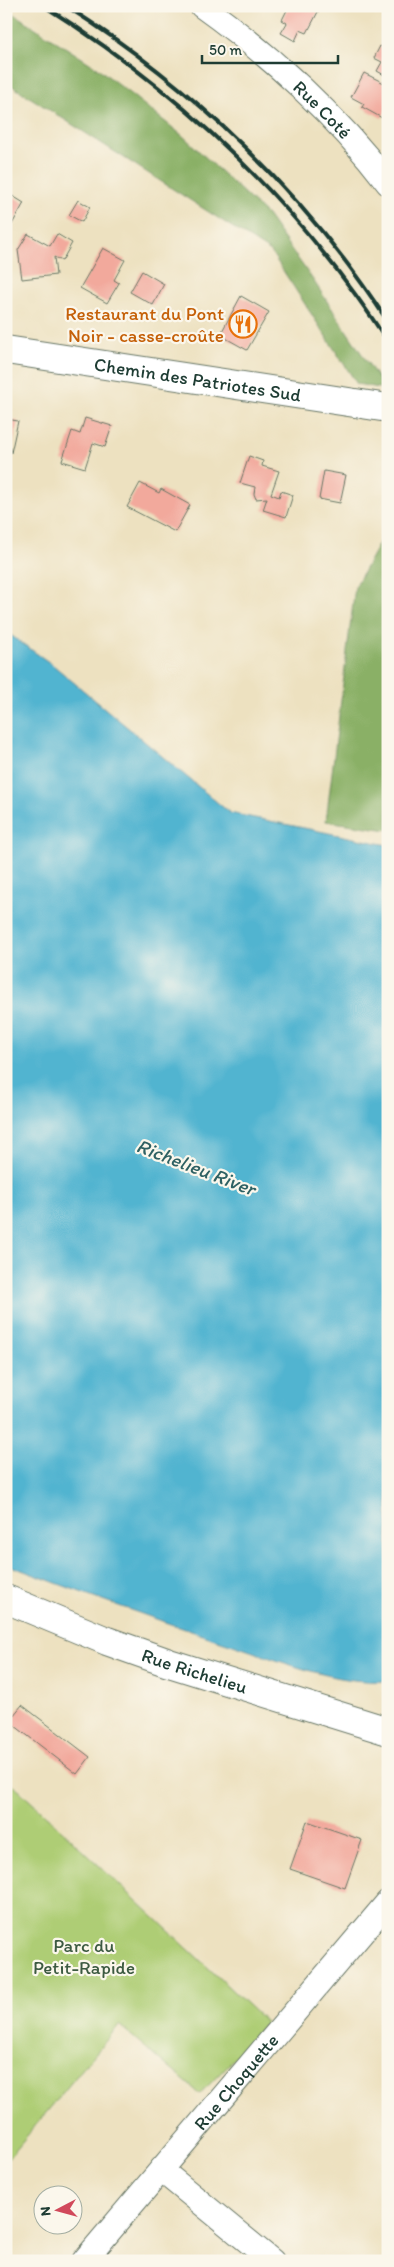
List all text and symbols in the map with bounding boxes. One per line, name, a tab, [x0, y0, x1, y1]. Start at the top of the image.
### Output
scale bar	[202, 32, 338, 64]
text: 50 m	[209, 41, 242, 59]
street label: Rue Coté	[288, 75, 356, 144]
place label: Restaurant du Pont Noir - casse-croûte	[65, 302, 224, 347]
restaurant icon: Restaurant du Pont Noir - casse-croûte	[228, 309, 258, 339]
street label: Chemin des Patriotes Sud	[93, 353, 303, 407]
water label: Richelieu River	[133, 1133, 261, 1202]
street label: Rue Richelieu	[139, 1643, 251, 1699]
park label: Parc du Petit-Rapide	[33, 1934, 135, 1979]
street label: Rue Choquette	[189, 2029, 284, 2135]
north arrow	[32, 2184, 82, 2234]
text: N	[37, 2206, 55, 2217]

